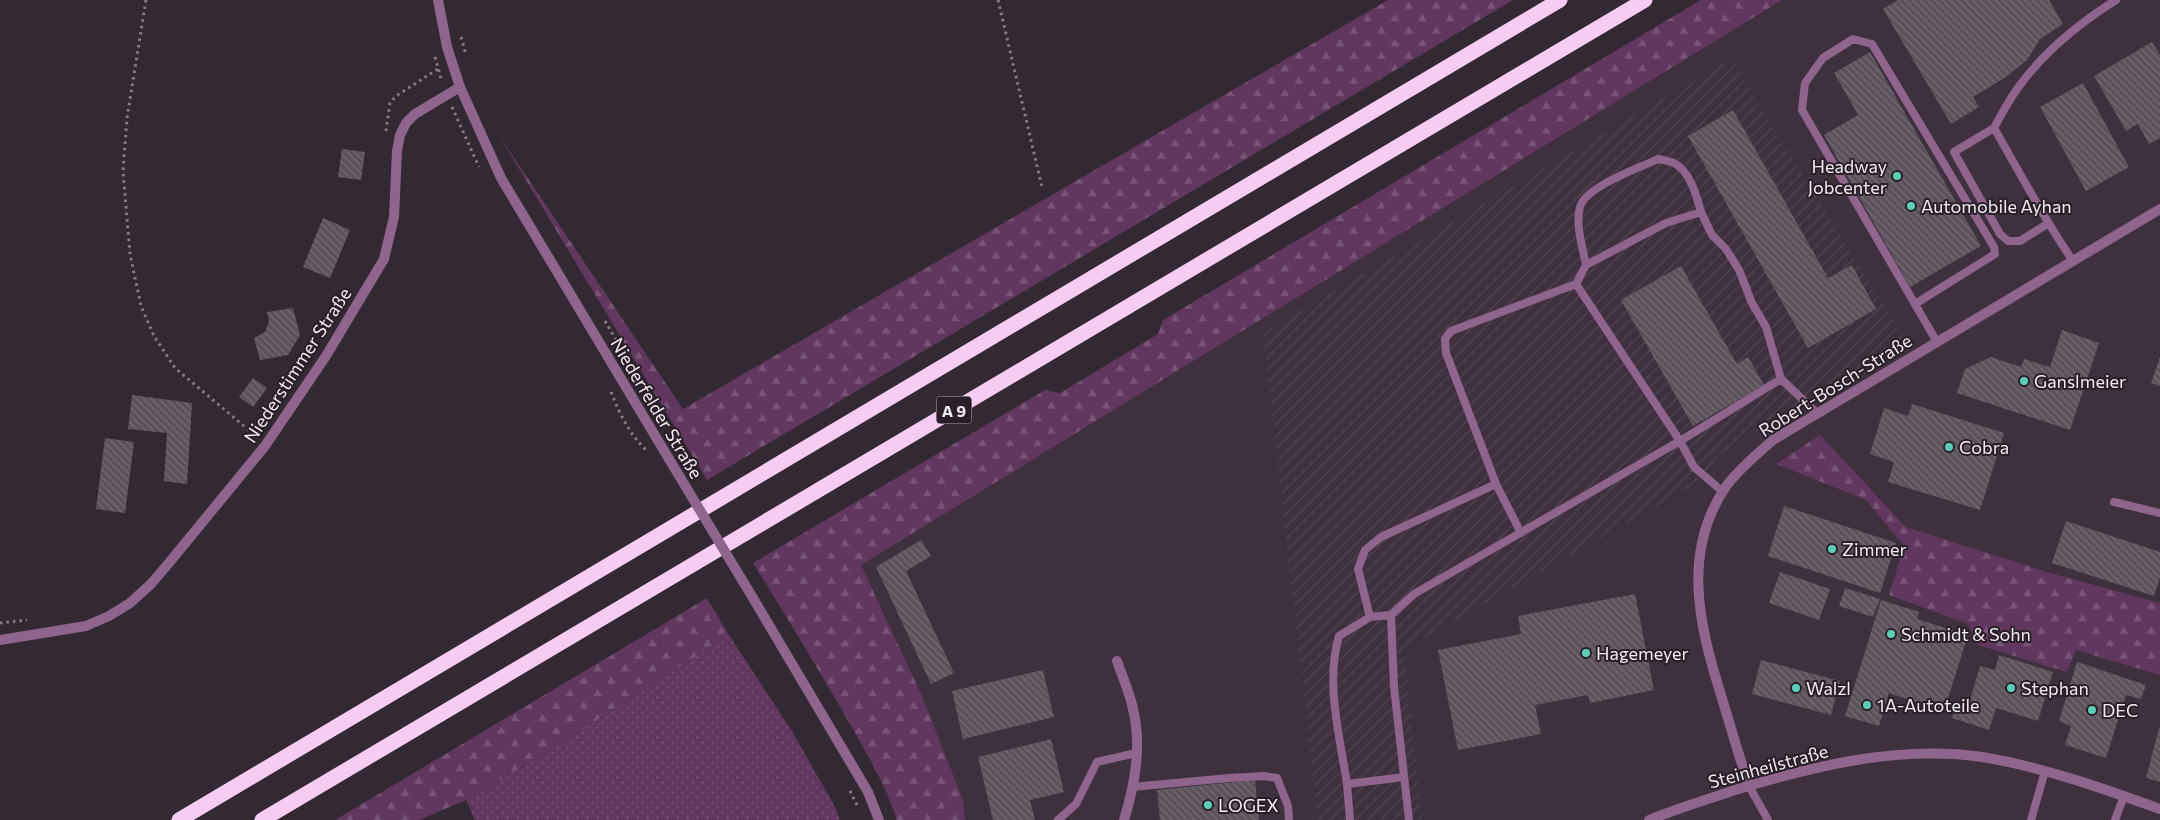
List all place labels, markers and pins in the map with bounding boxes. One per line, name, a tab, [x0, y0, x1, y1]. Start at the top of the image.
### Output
place label: Headway Jobcenter	[1808, 155, 1887, 198]
marker: Headway Jobcenter	[1891, 170, 1903, 182]
place label: Automobile Ayhan	[1921, 195, 2072, 217]
marker: Automobile Ayhan	[1905, 200, 1917, 212]
place label: Ganslmeier	[2034, 370, 2126, 392]
marker: Ganslmeier	[2018, 375, 2030, 387]
place label: Cobra	[1959, 436, 2009, 458]
marker: Cobra	[1943, 441, 1955, 453]
place label: Zimmer	[1842, 538, 1907, 560]
marker: Zimmer	[1826, 543, 1838, 555]
place label: Schmidt & Sohn	[1901, 623, 2031, 645]
marker: Schmidt & Sohn	[1885, 628, 1897, 640]
place label: Hagemeyer	[1596, 642, 1689, 664]
marker: Hagemeyer	[1580, 647, 1592, 659]
place label: Walzl	[1806, 677, 1851, 699]
place label: Stephan	[2021, 677, 2089, 699]
marker: Walzl	[1790, 682, 1802, 694]
marker: Stephan	[2005, 682, 2017, 694]
place label: 1A-Autoteile	[1877, 694, 1980, 716]
marker: 1A-Autoteile	[1861, 699, 1873, 711]
place label: DEC	[2102, 699, 2138, 721]
marker: DEC	[2086, 704, 2098, 716]
place label: LOGEX	[1218, 794, 1279, 816]
marker: LOGEX	[1202, 799, 1214, 811]

